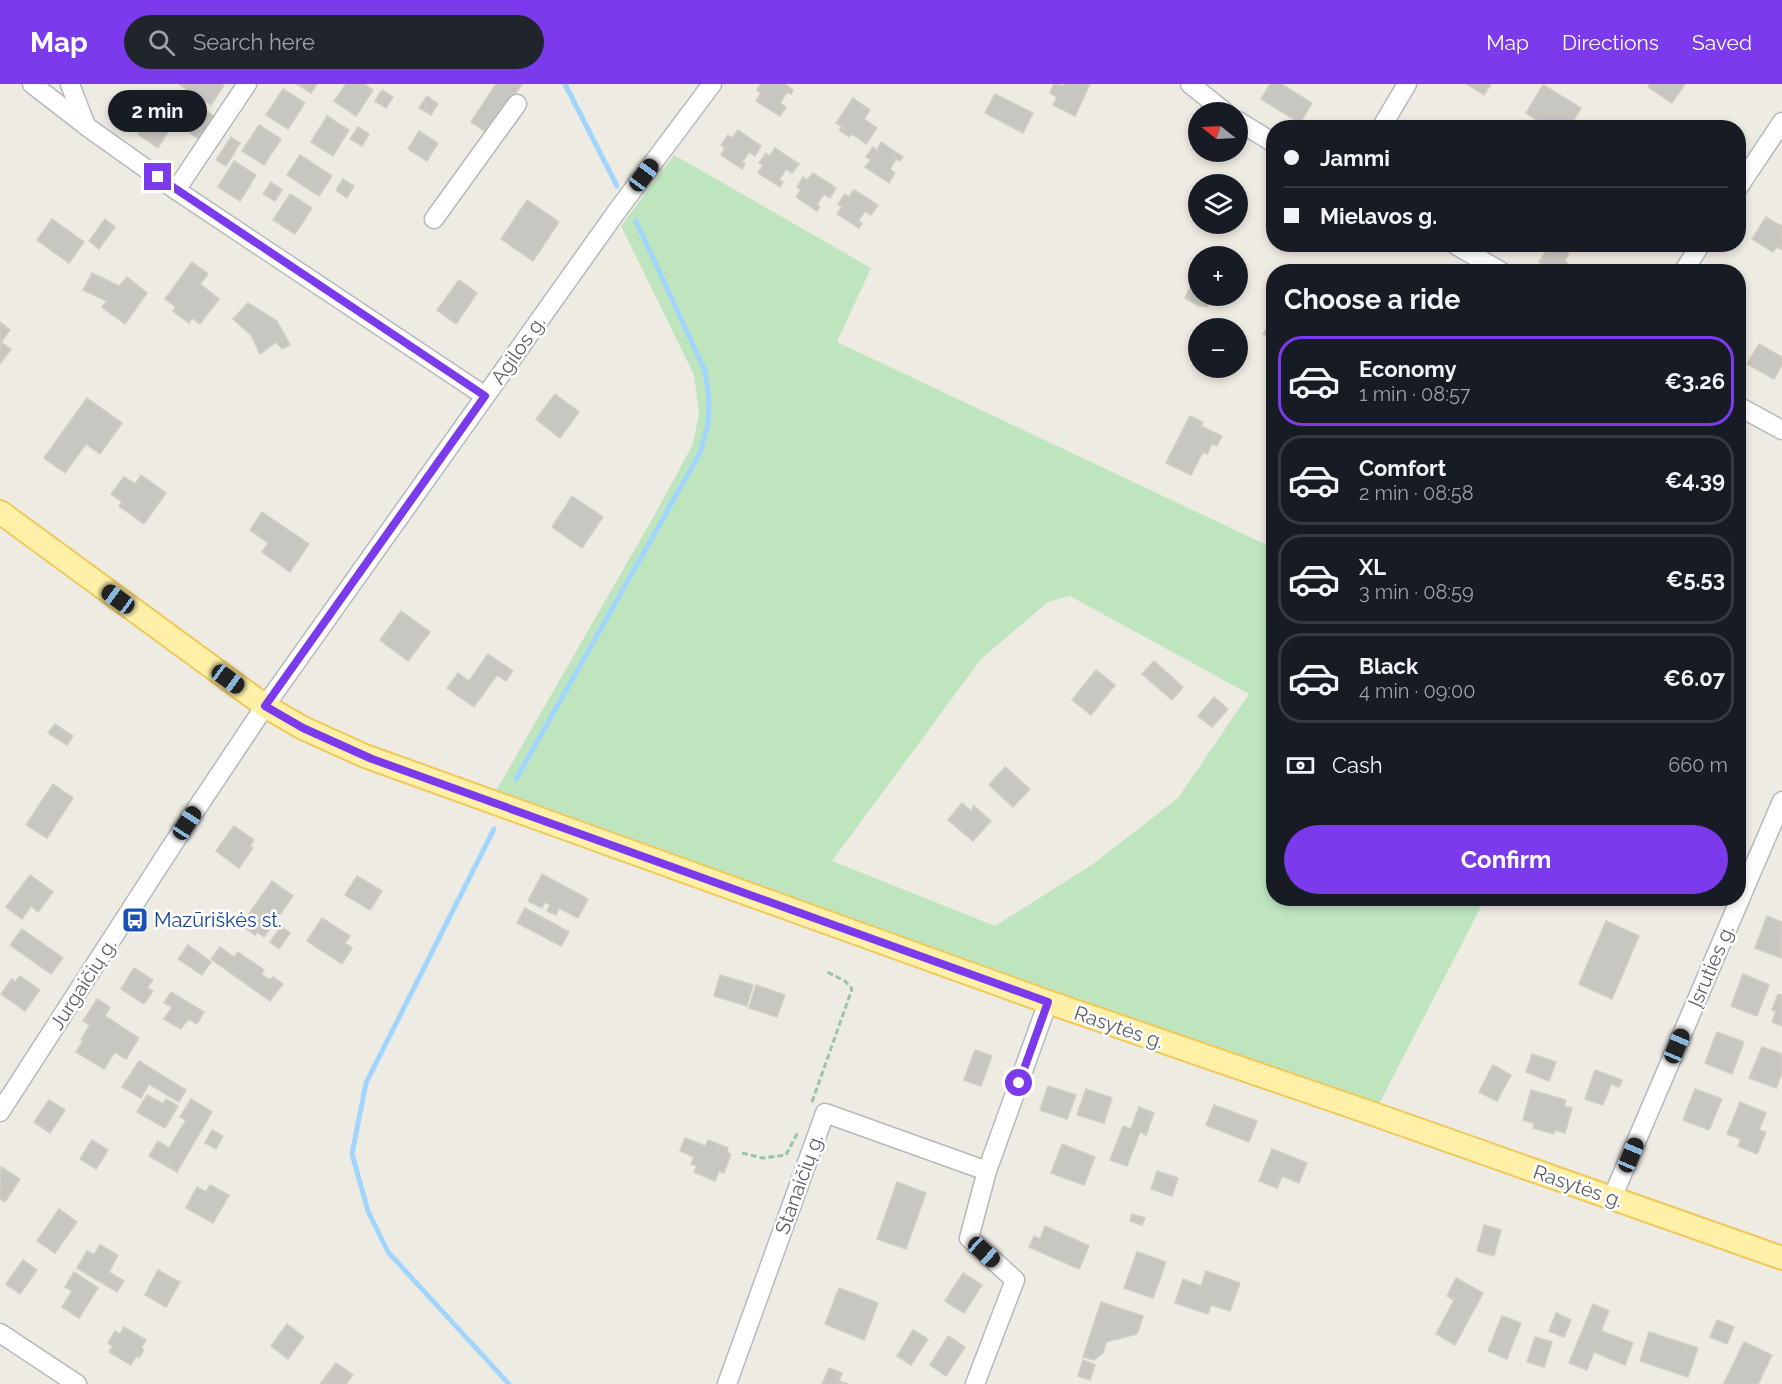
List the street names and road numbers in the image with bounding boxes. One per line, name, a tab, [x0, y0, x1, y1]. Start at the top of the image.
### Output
street label: Agilos g.	[486, 311, 550, 389]
street label: Įsruties g.	[1683, 921, 1739, 1011]
street label: Jurgaičių g.	[45, 934, 121, 1034]
street label: Rasytės g.	[1071, 1000, 1167, 1054]
street label: Stanaičių g.	[770, 1131, 828, 1237]
street label: Rasytės g.	[1530, 1159, 1626, 1213]

